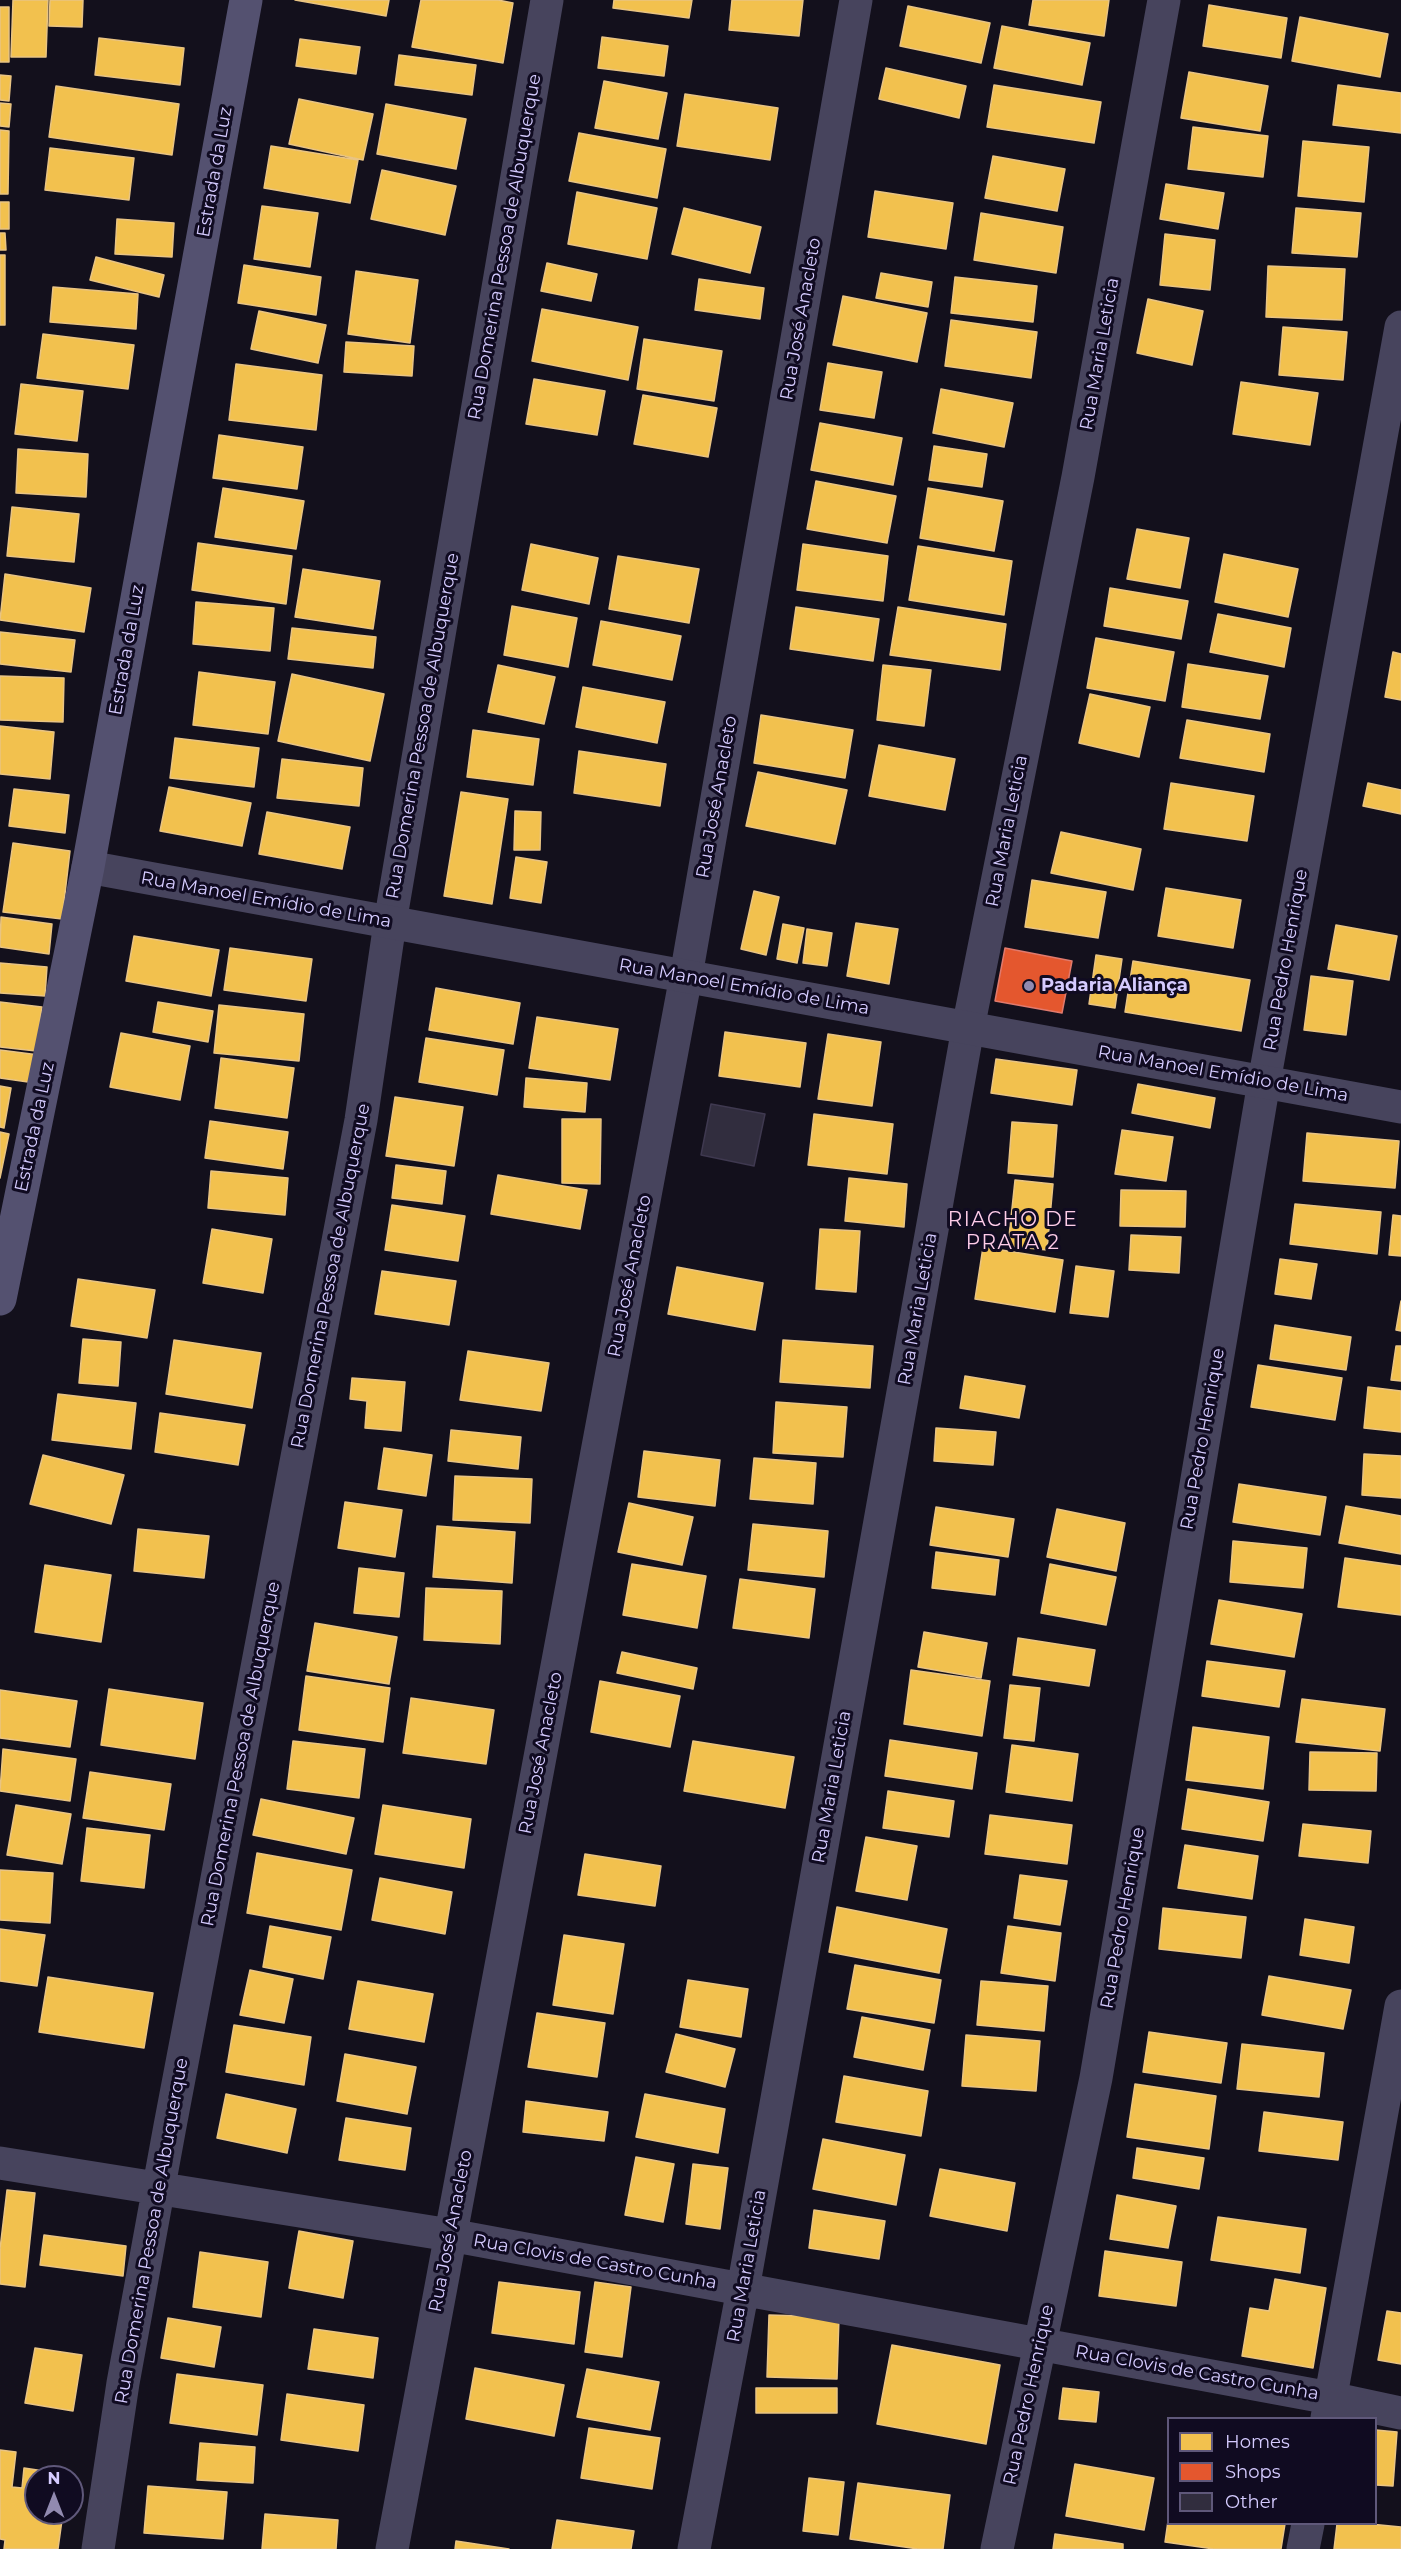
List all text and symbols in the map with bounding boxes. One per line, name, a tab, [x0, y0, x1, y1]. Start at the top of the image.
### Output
street label: Rua Domerina Pessoa de Albuquerque	[464, 72, 546, 422]
street label: Estrada da Luz	[193, 105, 237, 239]
street label: Rua José Anacleto	[776, 236, 826, 402]
street label: Rua Maria Leticia	[1076, 276, 1124, 432]
street label: Rua Domerina Pessoa de Albuquerque	[382, 551, 464, 901]
street label: Estrada da Luz	[105, 583, 149, 717]
street label: Rua José Anacleto	[692, 714, 742, 880]
street label: Rua Maria Leticia	[982, 753, 1032, 909]
street label: Rua Manoel Emídio de Lima	[139, 867, 393, 933]
street label: Rua Pedro Henrique	[1259, 868, 1313, 1052]
street label: Rua Manoel Emídio de Lima	[617, 954, 871, 1020]
place label: Padaria Aliança	[1041, 975, 1188, 997]
marker: Padaria Aliança	[1022, 979, 1036, 993]
street label: Rua Manoel Emídio de Lima	[1096, 1041, 1350, 1107]
street label: Estrada da Luz	[11, 1060, 59, 1194]
street label: Rua Domerina Pessoa de Albuquerque	[287, 1102, 375, 1450]
street label: Rua José Anacleto	[604, 1193, 656, 1359]
district label: RIACHO DE PRATA 2	[948, 1208, 1078, 1255]
street label: Rua Maria Leticia	[894, 1231, 942, 1387]
street label: Rua Pedro Henrique	[1176, 1347, 1230, 1531]
street label: Rua Domerina Pessoa de Albuquerque	[197, 1580, 285, 1928]
street label: Rua José Anacleto	[515, 1670, 567, 1836]
street label: Rua Maria Leticia	[808, 1709, 856, 1865]
street label: Rua Pedro Henrique	[1096, 1826, 1150, 2010]
street label: Rua Domerina Pessoa de Albuquerque	[111, 2056, 193, 2406]
street label: Rua José Anacleto	[425, 2148, 477, 2314]
street label: Rua Maria Leticia	[723, 2188, 771, 2344]
street label: Rua Clovis de Castro Cunha	[472, 2230, 718, 2294]
street label: Rua Pedro Henrique	[999, 2303, 1059, 2487]
street label: Rua Clovis de Castro Cunha	[1074, 2341, 1320, 2405]
legend	[1167, 2417, 1377, 2525]
text: Homes	[1225, 2431, 1290, 2453]
text: Shops	[1225, 2461, 1281, 2483]
north arrow	[24, 2465, 84, 2525]
text: N	[48, 2469, 60, 2488]
text: Other	[1225, 2491, 1278, 2513]

